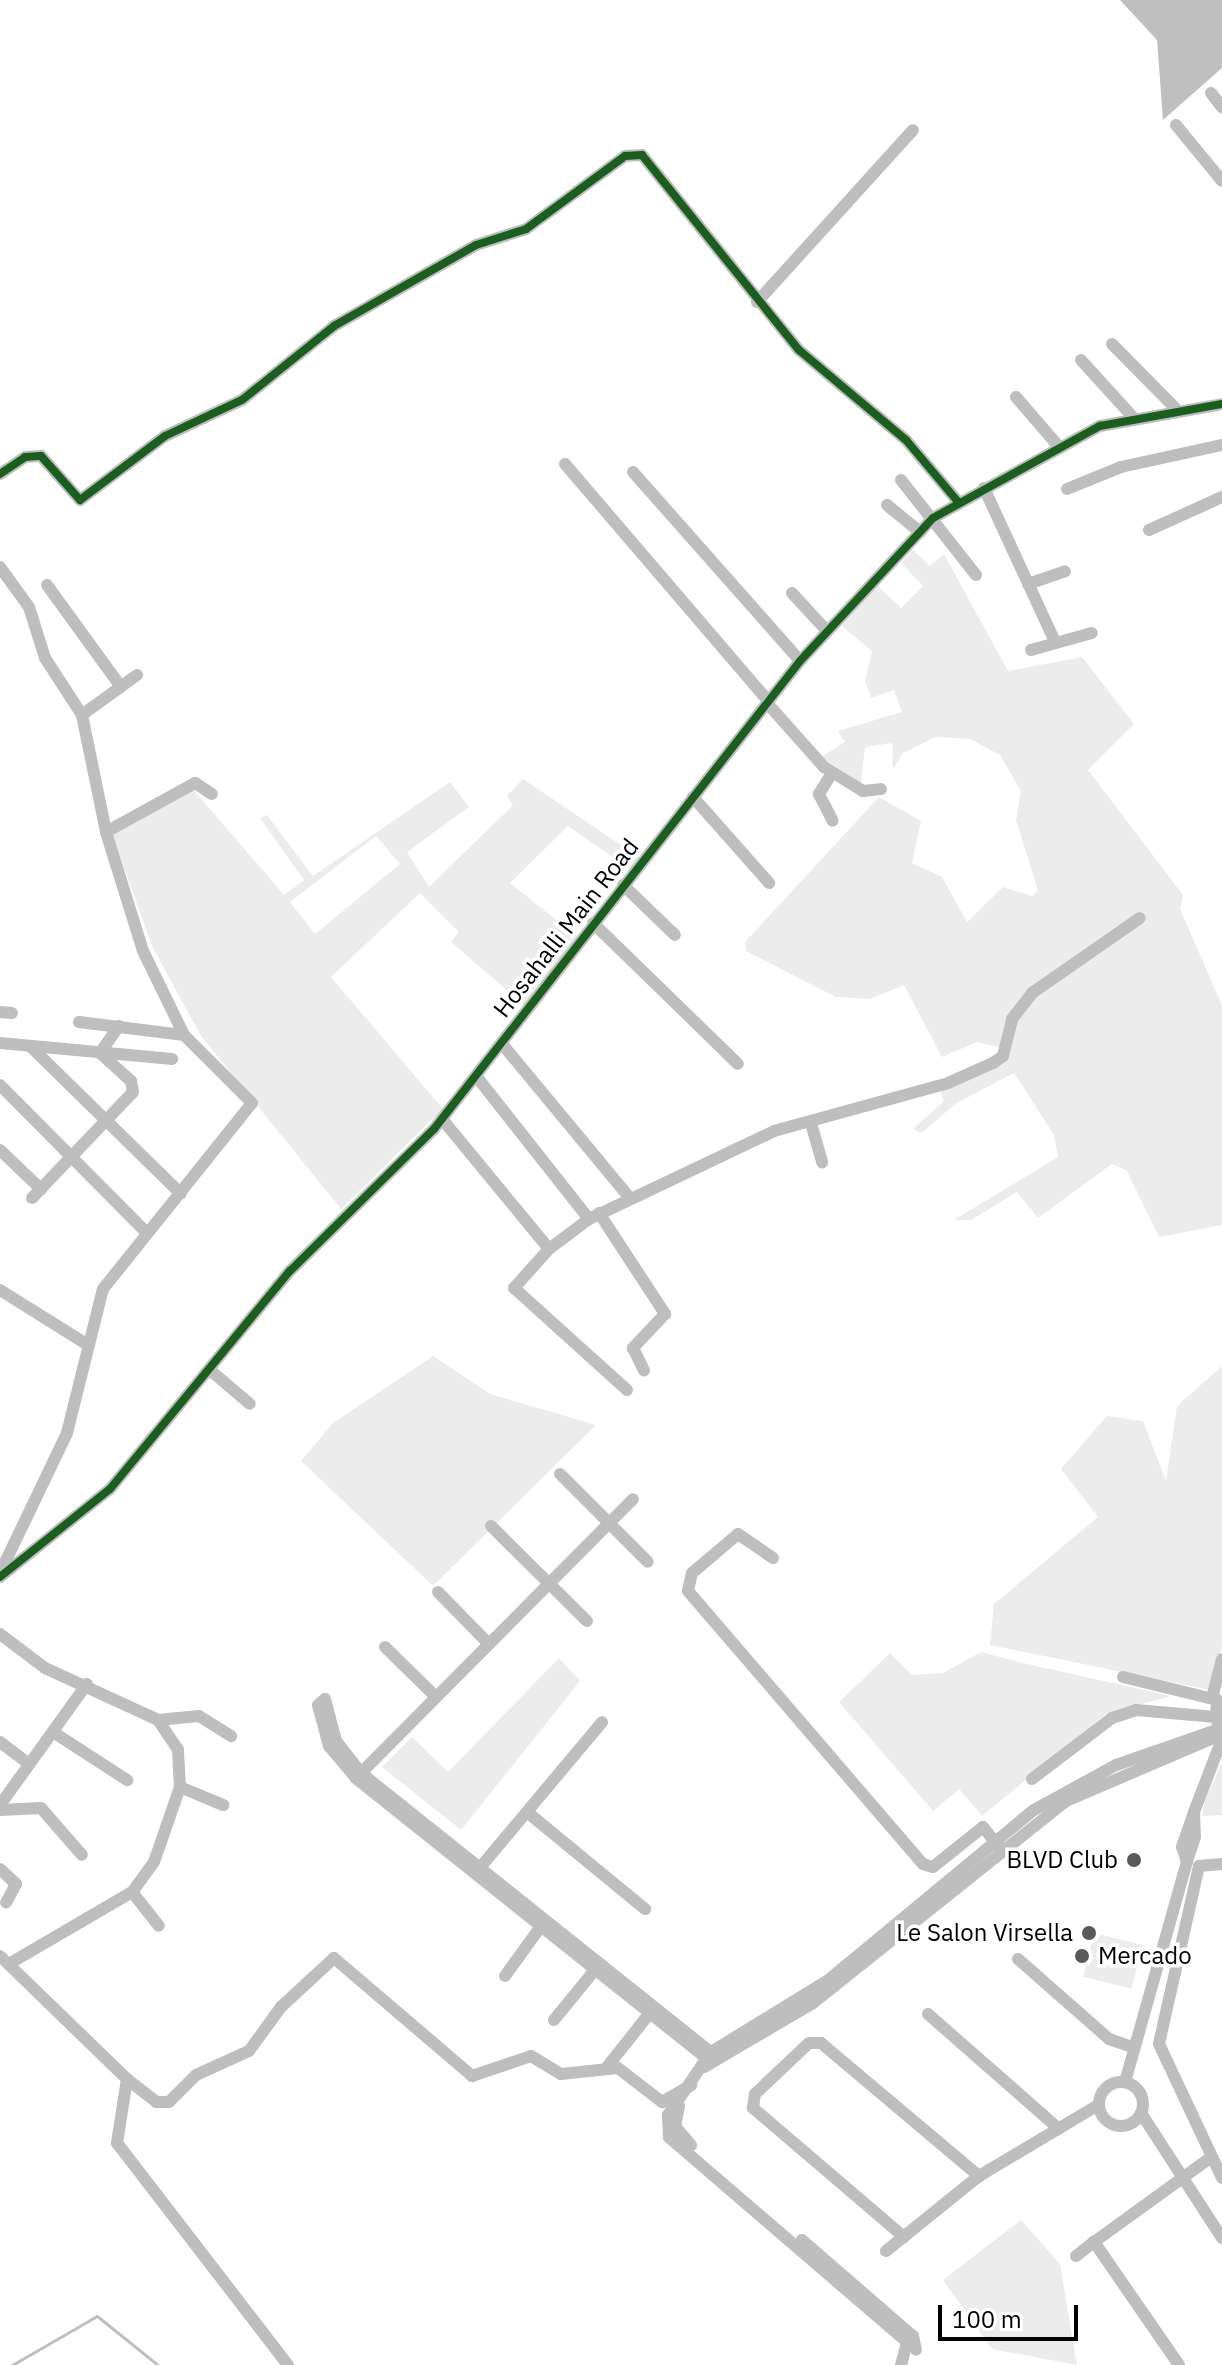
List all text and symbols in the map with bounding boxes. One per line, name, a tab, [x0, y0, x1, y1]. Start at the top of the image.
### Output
street label: Hosahalli Main Road	[487, 833, 645, 1023]
place label: BLVD Club	[1006, 1846, 1118, 1874]
marker: BLVD Club	[1125, 1851, 1143, 1869]
place label: Le Salon Virsella	[896, 1919, 1073, 1947]
marker: Le Salon Virsella	[1080, 1924, 1098, 1942]
place label: Mercado	[1098, 1942, 1192, 1970]
marker: Mercado	[1073, 1947, 1091, 1965]
scale bar	[942, 2289, 1082, 2339]
text: 100 m	[952, 2303, 1022, 2335]

